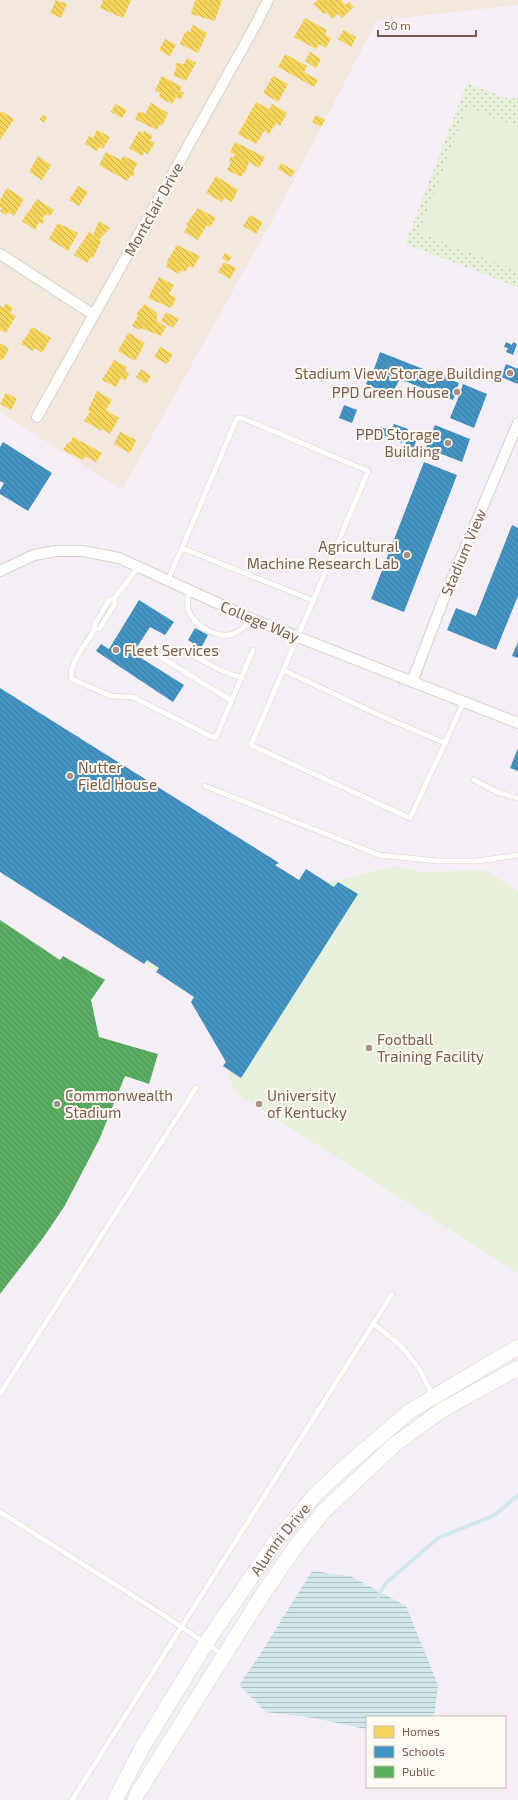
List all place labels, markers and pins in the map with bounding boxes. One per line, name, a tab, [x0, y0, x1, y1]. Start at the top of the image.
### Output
place label: Stadium View Storage Building	[294, 364, 503, 382]
marker: Stadium View Storage Building	[505, 368, 515, 378]
place label: PPD Green House	[332, 383, 449, 401]
marker: PPD Green House	[452, 387, 462, 397]
place label: PPD Storage Building	[356, 425, 441, 460]
marker: PPD Storage Building	[443, 438, 453, 448]
place label: Agricultural Machine Research Lab	[247, 537, 400, 572]
marker: Agricultural Machine Research Lab	[402, 550, 412, 560]
place label: Fleet Services	[124, 641, 219, 659]
marker: Fleet Services	[111, 645, 121, 655]
place label: Nutter Field House	[78, 758, 157, 793]
marker: Nutter Field House	[65, 771, 75, 781]
place label: Football Training Facility	[377, 1030, 484, 1065]
marker: Football Training Facility	[364, 1043, 374, 1053]
place label: Commonwealth Stadium	[65, 1086, 173, 1121]
place label: University of Kentucky	[267, 1086, 347, 1121]
marker: Commonwealth Stadium	[52, 1099, 62, 1109]
marker: University of Kentucky	[254, 1099, 264, 1109]

